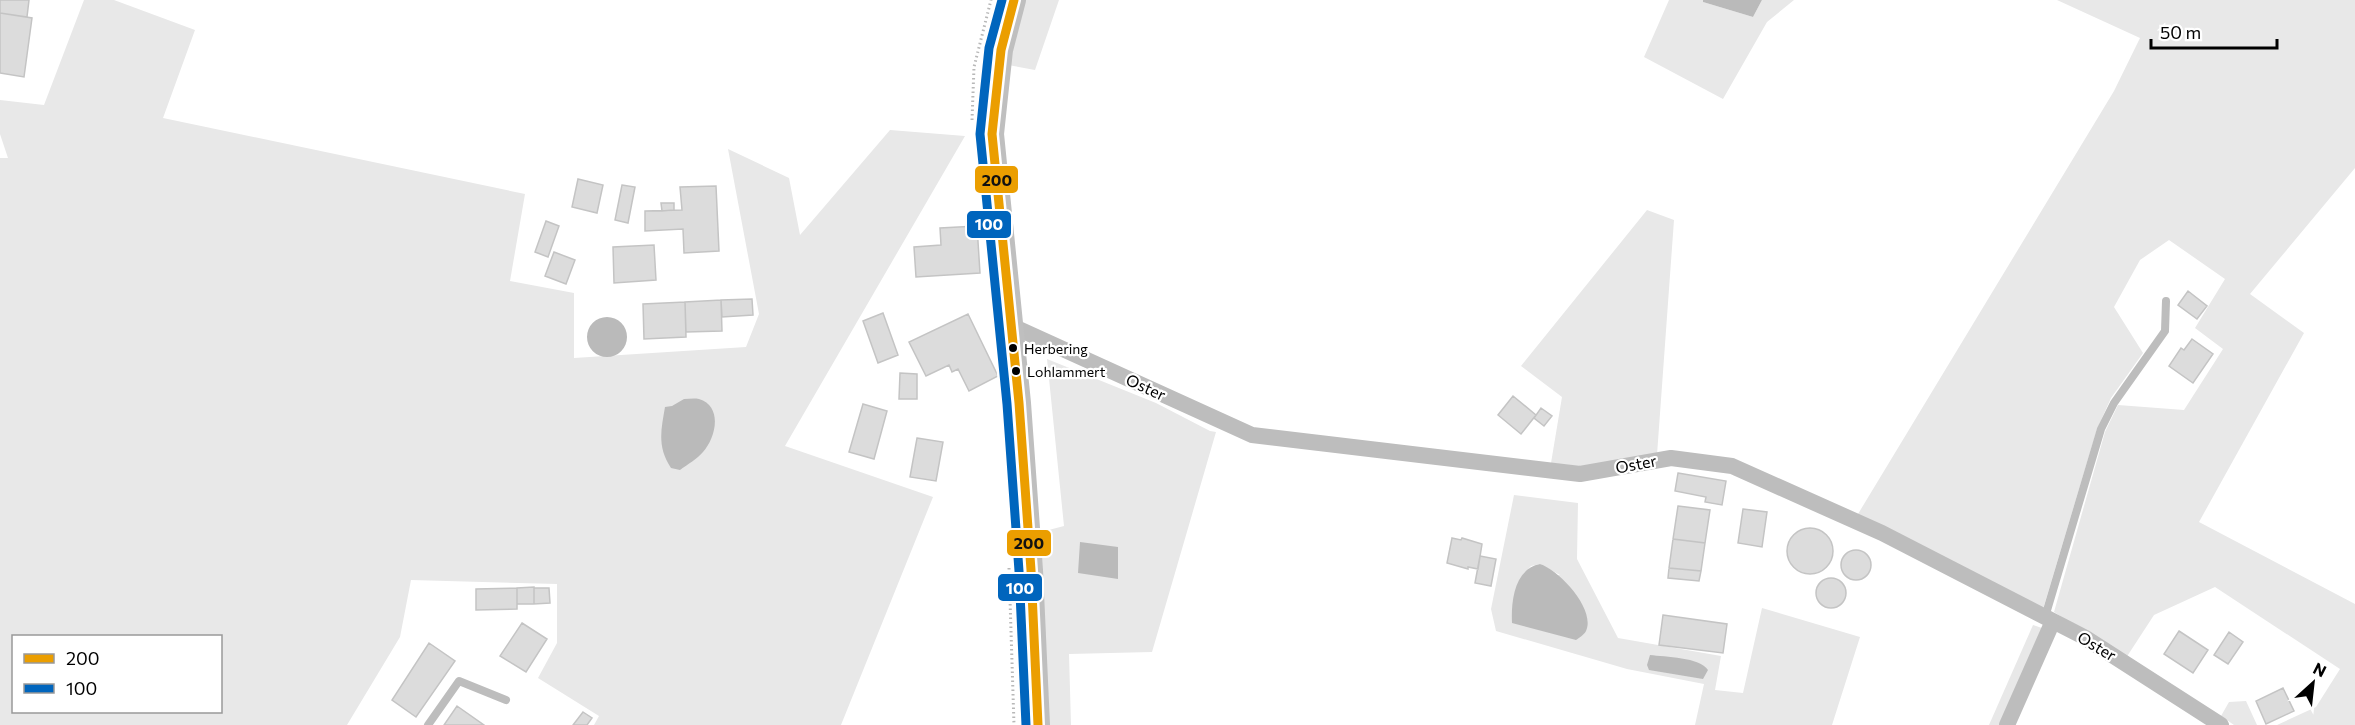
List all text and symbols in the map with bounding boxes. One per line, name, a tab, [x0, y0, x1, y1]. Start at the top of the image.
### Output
scale bar	[2151, 12, 2277, 50]
text: 50 m	[2160, 21, 2201, 43]
line badge: 200	[974, 165, 1019, 194]
text: 200	[982, 170, 1012, 189]
line badge: 100	[966, 210, 1012, 239]
text: 100	[975, 214, 1003, 233]
place label: Herbering	[1024, 340, 1088, 357]
marker: Herbering	[1007, 342, 1019, 354]
place label: Lohlammert	[1027, 363, 1106, 380]
marker: Lohlammert	[1010, 365, 1022, 377]
street label: Oster	[1123, 369, 1170, 404]
street label: Oster	[1614, 450, 1659, 477]
line badge: 200	[1006, 529, 1052, 557]
text: 200	[1014, 533, 1044, 552]
line badge: 100	[997, 573, 1043, 602]
text: 100	[1006, 578, 1034, 597]
street label: Oster	[2075, 627, 2120, 665]
legend	[12, 635, 222, 713]
text: 200	[66, 647, 99, 669]
north arrow	[2283, 653, 2343, 713]
text: N	[2310, 658, 2330, 680]
text: 100	[66, 677, 97, 699]

